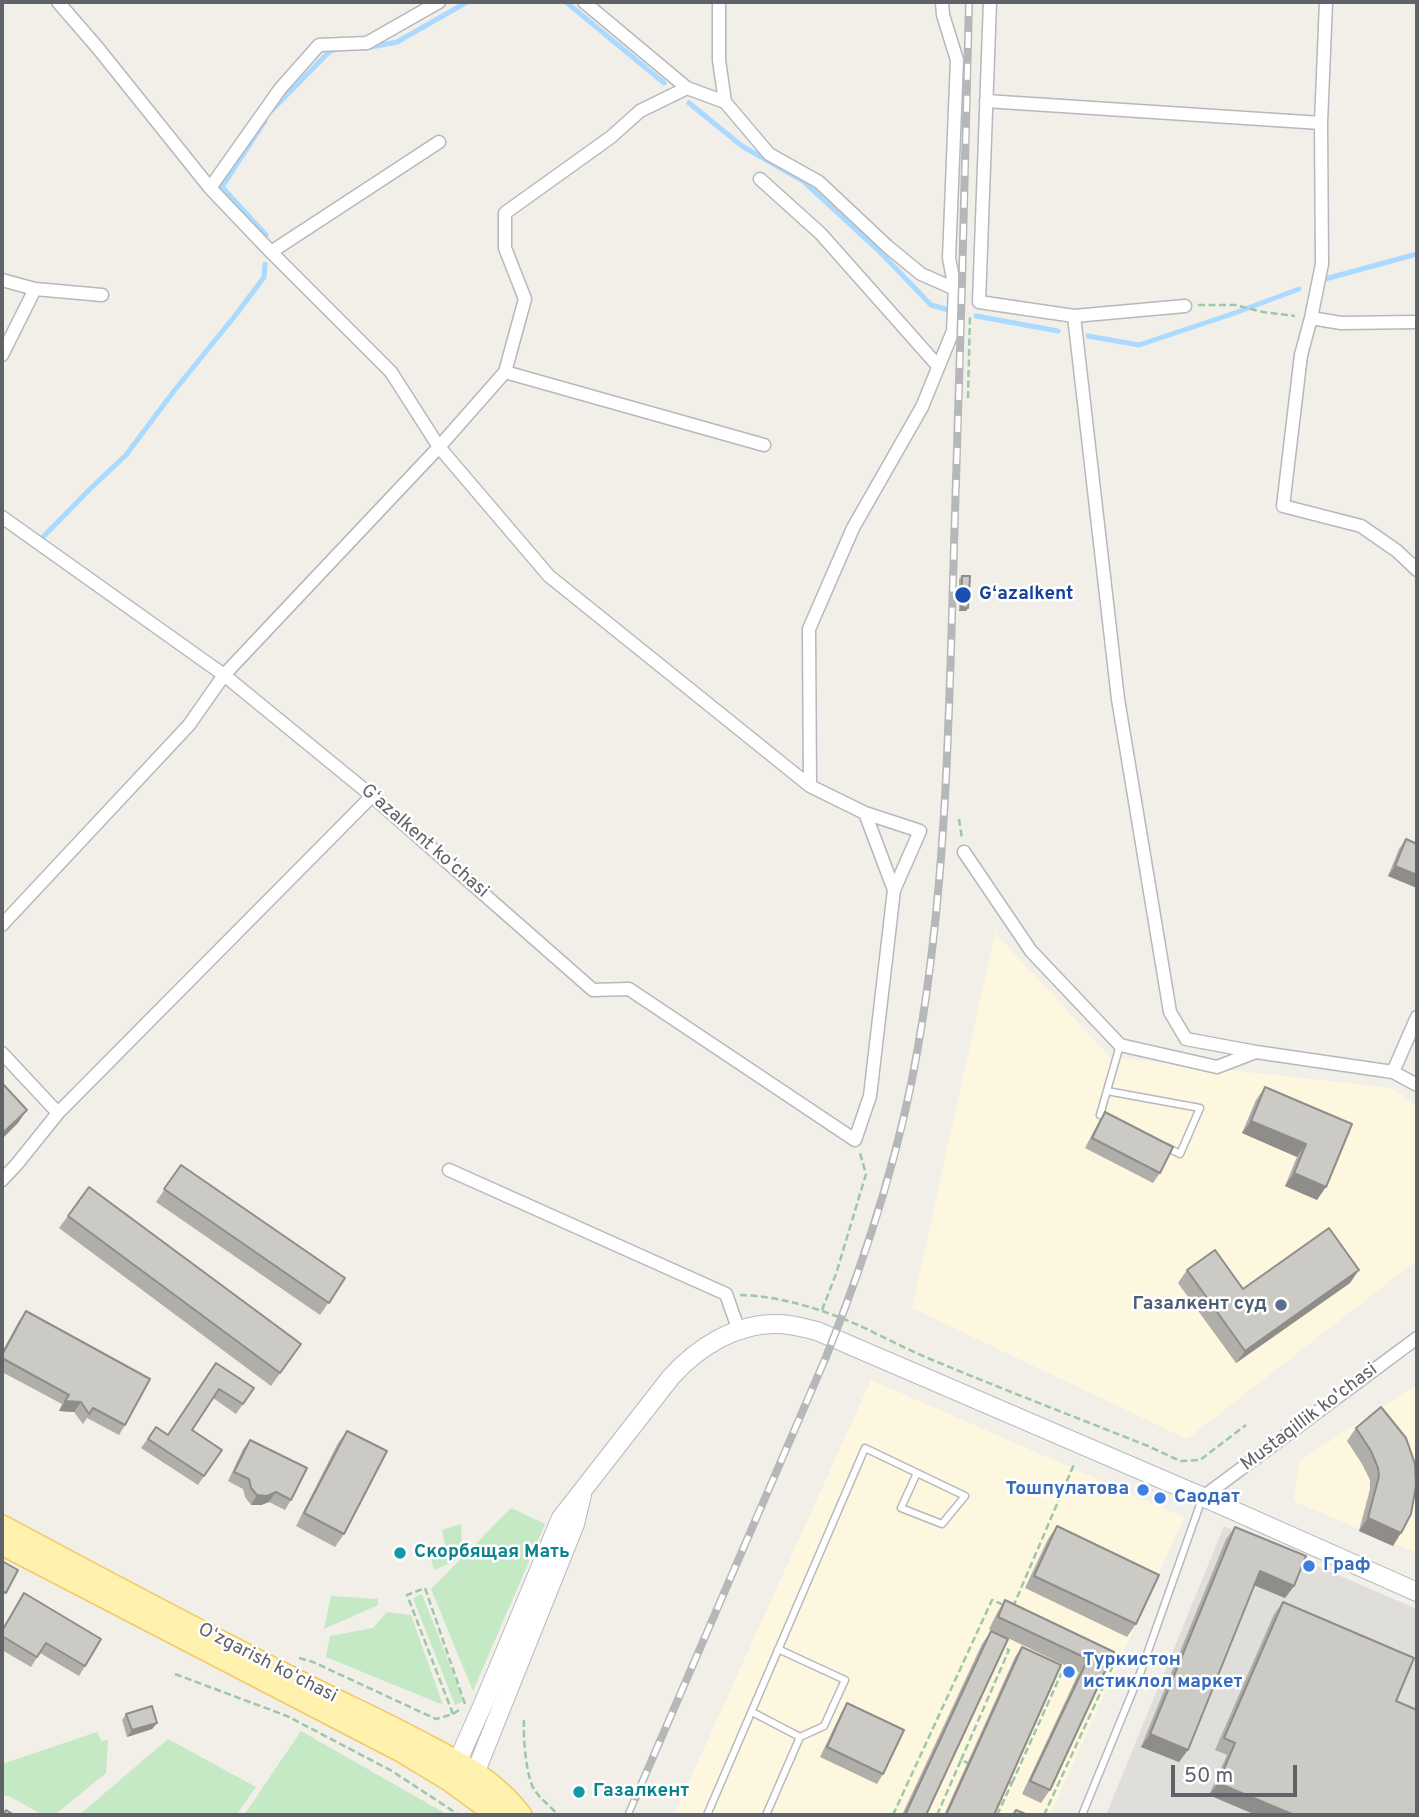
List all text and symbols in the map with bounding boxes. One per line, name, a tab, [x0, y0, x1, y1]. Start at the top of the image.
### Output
place label: Gʻazalkent	[979, 584, 1073, 606]
marker: Gʻazalkent	[953, 585, 973, 605]
street label: Gʻazalkent koʻchasi	[355, 780, 493, 904]
place label: Газалкент суд	[1133, 1294, 1267, 1316]
marker: Газалкент суд	[1273, 1297, 1289, 1313]
street label: Mustaqillik ko'chasi	[1237, 1359, 1383, 1477]
place label: Тошпулатова	[1006, 1479, 1129, 1501]
marker: Тошпулатова	[1135, 1482, 1151, 1498]
place label: Саодат	[1174, 1487, 1240, 1509]
marker: Саодат	[1152, 1490, 1168, 1506]
place label: Скорбящая Мать	[414, 1542, 570, 1564]
marker: Скорбящая Мать	[392, 1545, 408, 1561]
place label: Граф	[1323, 1555, 1371, 1577]
marker: Граф	[1301, 1558, 1317, 1574]
street label: Oʻzgarish koʻchasi	[194, 1619, 340, 1709]
place label: Туркистон истиклол маркет	[1083, 1650, 1243, 1694]
marker: Туркистон истиклол маркет	[1061, 1664, 1077, 1680]
scale bar	[1174, 1750, 1300, 1794]
text: 50 m	[1184, 1763, 1233, 1790]
place label: Газалкент	[593, 1781, 689, 1803]
marker: Газалкент	[571, 1784, 587, 1800]

